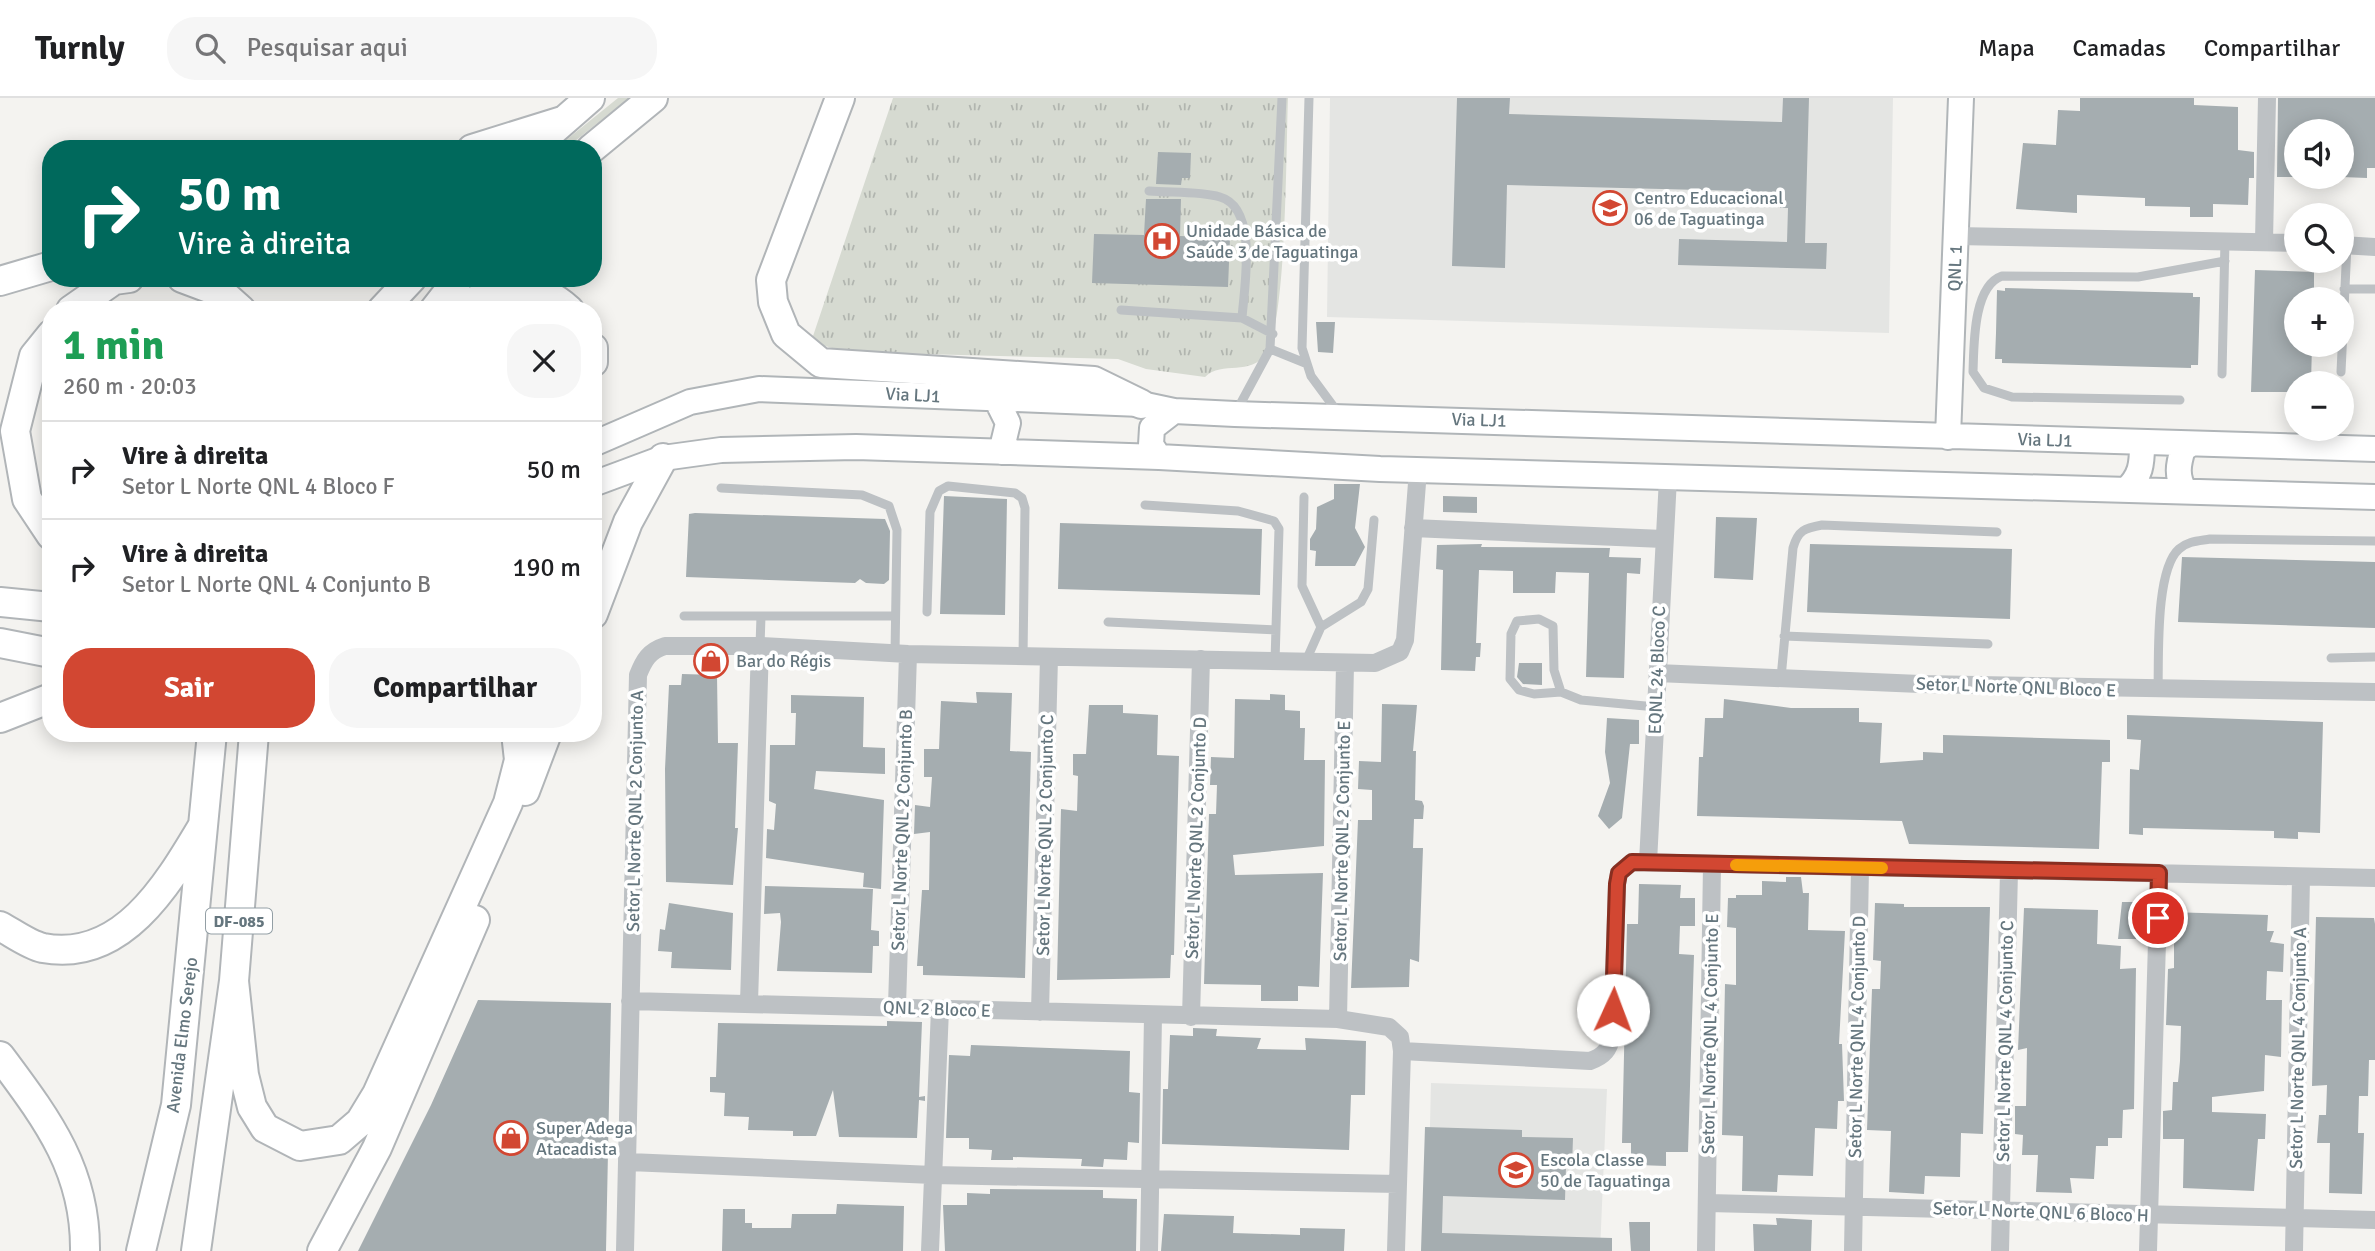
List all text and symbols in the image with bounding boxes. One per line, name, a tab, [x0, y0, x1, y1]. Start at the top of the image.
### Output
search box	[167, 17, 657, 80]
text: Turnly	[35, 28, 125, 69]
icon: search	[191, 29, 229, 67]
text: Pesquisar aqui	[247, 32, 408, 64]
text: Mapa	[1978, 33, 2035, 63]
text: Camadas	[2073, 33, 2166, 63]
text: Compartilhar	[2204, 33, 2340, 63]
map controls	[2284, 119, 2354, 441]
button: sound	[2284, 119, 2354, 189]
text: 50 m	[178, 164, 281, 224]
icon: right	[63, 168, 154, 259]
place label: Centro Educacional 06 de Taguatinga	[1634, 187, 1783, 230]
school or university icon: Centro Educacional 06 de Taguatinga	[1591, 189, 1629, 227]
button: search	[2284, 203, 2354, 273]
place label: Unidade Básica de Saúde 3 de Taguatinga	[1186, 220, 1358, 263]
hospital icon: Unidade Básica de Saúde 3 de Taguatinga	[1143, 222, 1181, 260]
text: Vire à direita	[178, 224, 351, 263]
street label: QNL 1	[1943, 244, 1967, 292]
button: +	[2284, 287, 2354, 357]
text: 1 min	[63, 320, 164, 371]
button: close	[507, 324, 581, 398]
button: −	[2284, 371, 2354, 441]
text: 260 m · 20:03	[63, 372, 197, 401]
street label: Via LJ1	[885, 383, 941, 407]
street label: Via LJ1	[1451, 408, 1507, 432]
street label: Via LJ1	[2017, 428, 2073, 452]
text: Vire à direita	[122, 440, 268, 472]
icon: right	[63, 451, 101, 489]
text: 50 m	[526, 454, 581, 486]
text: Setor L Norte QNL 4 Bloco F	[122, 472, 394, 501]
text: Vire à direita	[122, 538, 268, 570]
icon: right	[63, 549, 101, 587]
text: 190 m	[512, 552, 581, 584]
text: Setor L Norte QNL 4 Conjunto B	[122, 570, 431, 599]
street label: EQNL 24 Bloco C	[1644, 605, 1670, 735]
shop icon: Bar do Régis	[692, 642, 730, 680]
button: Sair	[63, 648, 315, 728]
button: Compartilhar	[329, 648, 581, 728]
place label: Bar do Régis	[736, 650, 831, 672]
street label: Setor L Norte QNL Bloco E	[1916, 673, 2116, 701]
street label: Setor L Norte QNL 2 Conjunto A	[622, 690, 648, 932]
street label: Setor L Norte QNL 2 Conjunto B	[887, 709, 917, 951]
street label: Setor L Norte QNL 2 Conjunto C	[1032, 714, 1058, 956]
street label: Setor L Norte QNL 2 Conjunto D	[1181, 716, 1211, 960]
street label: Setor L Norte QNL 2 Conjunto E	[1329, 720, 1355, 962]
pin	[2128, 888, 2188, 948]
icon: arrive	[2139, 899, 2177, 937]
road number: DF-085	[206, 908, 272, 934]
street label: Setor L Norte QNL 4 Conjunto E	[1697, 913, 1723, 1155]
street label: Setor L Norte QNL 4 Conjunto D	[1844, 916, 1870, 1158]
street label: Setor L Norte QNL 4 Conjunto C	[1992, 920, 2018, 1162]
street label: Setor L Norte QNL 4 Conjunto A	[2285, 927, 2311, 1169]
street label: Avenida Elmo Serejo	[162, 956, 202, 1114]
position arrow	[1576, 973, 1650, 1047]
street label: QNL 2 Bloco E	[883, 996, 991, 1022]
place label: Super Adega Atacadista	[536, 1117, 633, 1160]
shop icon: Super Adega Atacadista	[492, 1119, 530, 1157]
place label: Escola Classe 50 de Taguatinga	[1540, 1149, 1671, 1192]
school or university icon: Escola Classe 50 de Taguatinga	[1497, 1151, 1535, 1189]
street label: Setor L Norte QNL 6 Bloco H	[1933, 1197, 2149, 1227]

